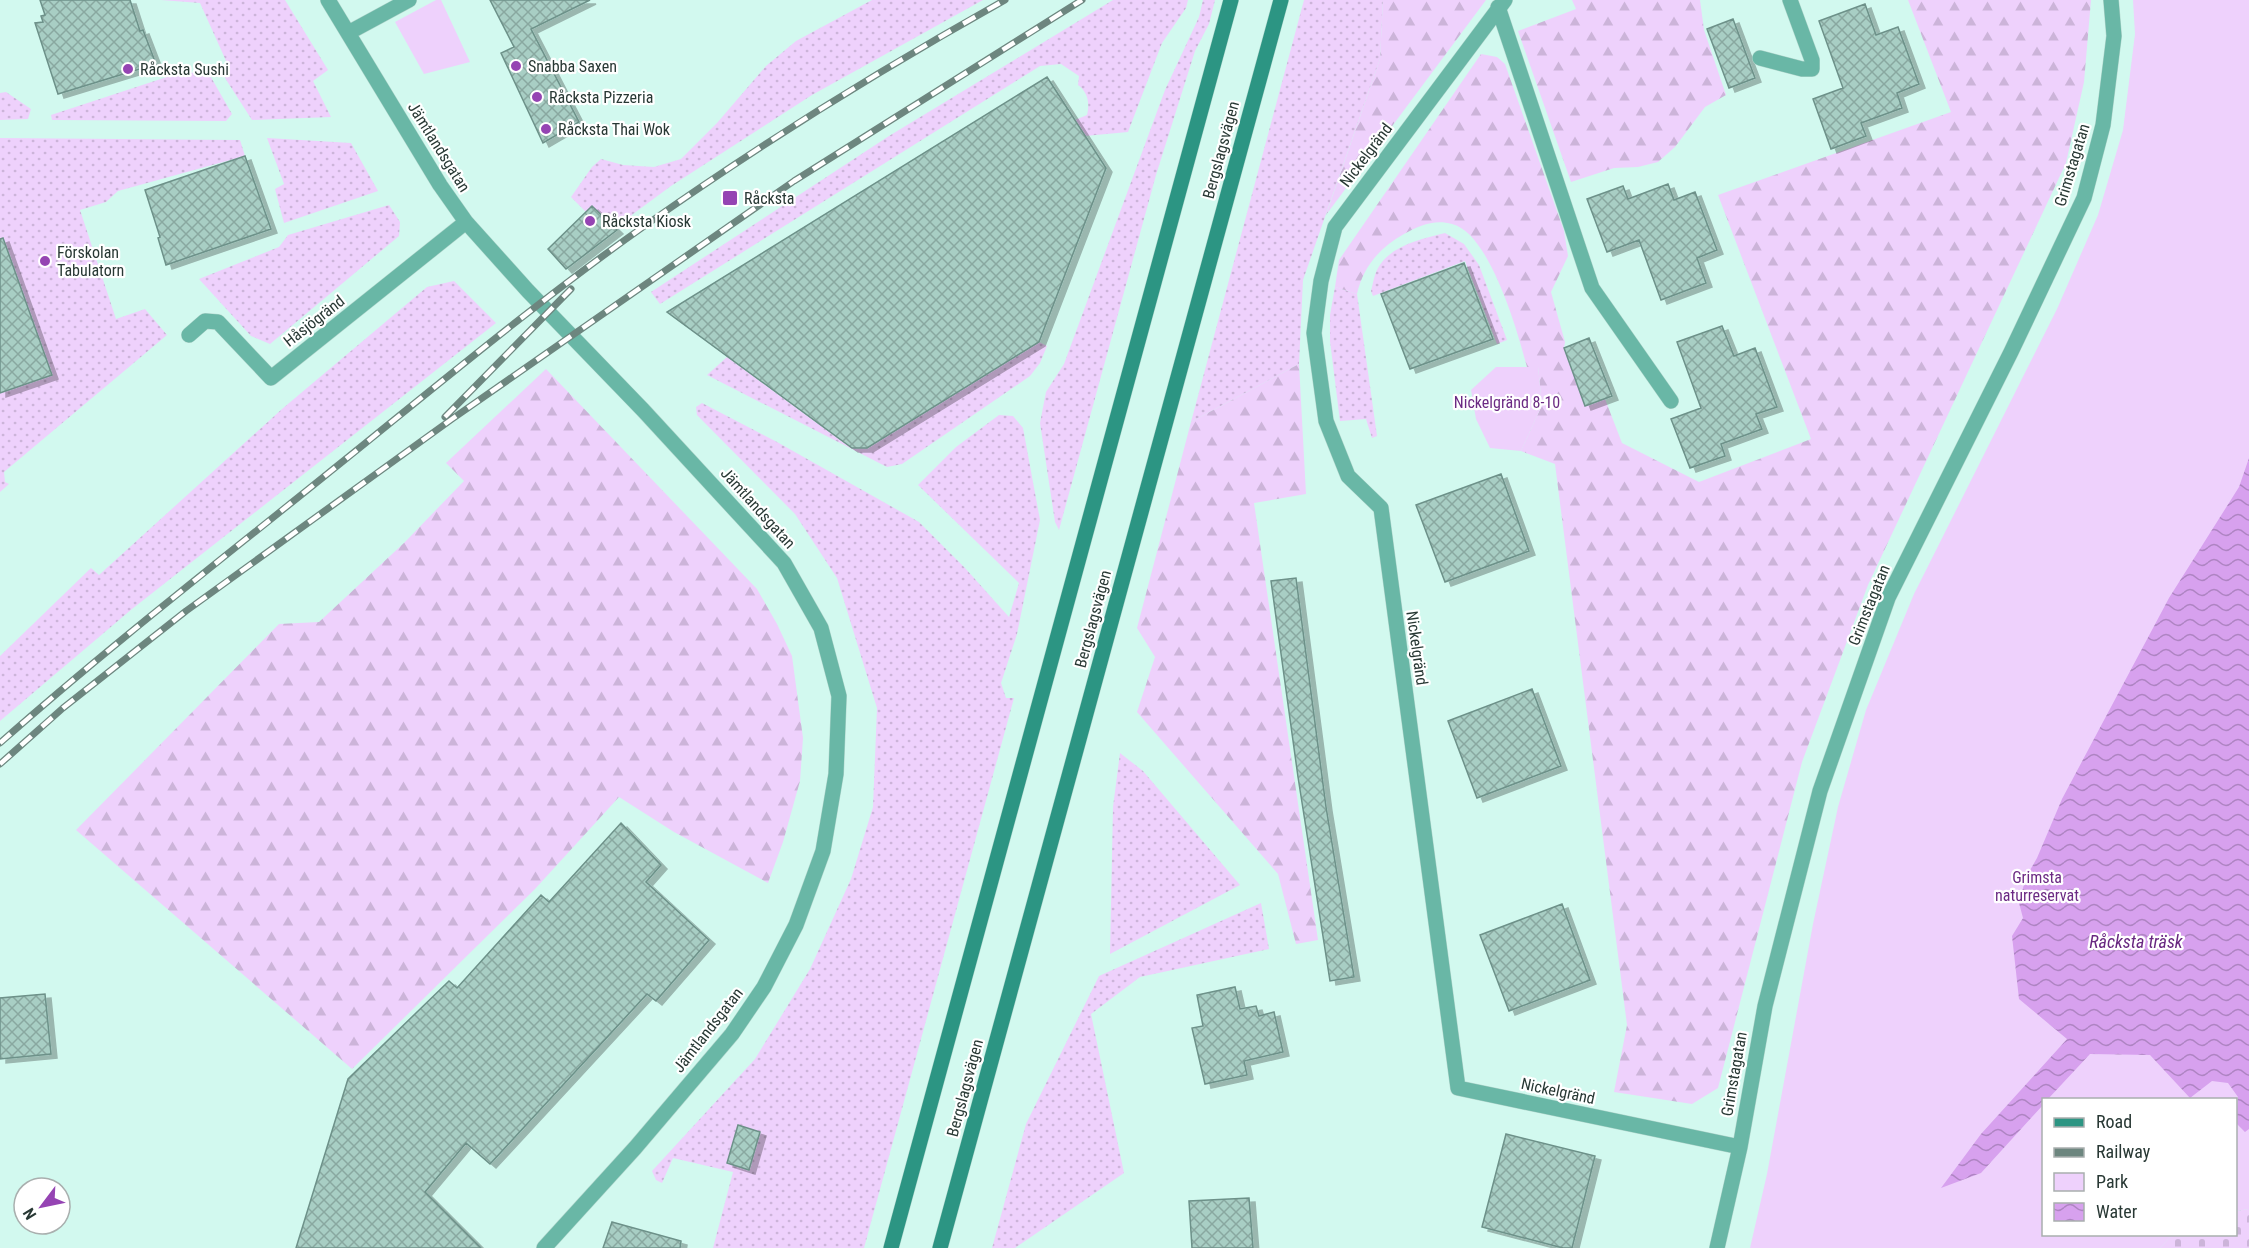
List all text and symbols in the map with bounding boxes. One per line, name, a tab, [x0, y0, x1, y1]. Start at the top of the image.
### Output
place label: Snabba Saxen	[528, 57, 617, 76]
marker: Snabba Saxen	[509, 59, 523, 73]
place label: Råcksta Sushi	[140, 60, 229, 79]
marker: Råcksta Sushi	[121, 62, 135, 76]
place label: Råcksta Pizzeria	[549, 88, 653, 107]
marker: Råcksta Pizzeria	[530, 90, 544, 104]
street label: Jämtlandsgatan	[404, 99, 474, 195]
street label: Bergslagsvägen	[1199, 99, 1243, 201]
street label: Nickelgränd	[1336, 119, 1396, 191]
place label: Råcksta Thai Wok	[558, 120, 671, 139]
street label: Grimstagatan	[2050, 121, 2094, 209]
marker: Råcksta Thai Wok	[539, 122, 553, 136]
marker: Råcksta	[721, 189, 739, 207]
place label: Råcksta	[744, 189, 794, 208]
place label: Råcksta Kiosk	[602, 212, 692, 231]
marker: Råcksta Kiosk	[583, 214, 597, 228]
place label: Förskolan Tabulatorn	[57, 243, 124, 280]
marker: Förskolan Tabulatorn	[38, 254, 52, 268]
street label: Håsjögränd	[280, 291, 348, 351]
park label: Nickelgränd 8-10	[1454, 393, 1560, 412]
street label: Jämtlandsgatan	[717, 464, 799, 552]
street label: Grimstagatan	[1844, 562, 1894, 648]
street label: Bergslagsvägen	[1071, 568, 1115, 670]
street label: Nickelgränd	[1402, 610, 1432, 686]
park label: Grimsta naturreservat	[1995, 868, 2079, 905]
water label: Råcksta träsk	[2089, 931, 2184, 952]
street label: Jämtlandsgatan	[669, 984, 747, 1076]
street label: Grimstagatan	[1717, 1030, 1751, 1118]
street label: Bergslagsvägen	[943, 1037, 987, 1139]
street label: Nickelgränd	[1519, 1074, 1597, 1108]
legend	[2042, 1098, 2237, 1236]
text: Road	[2096, 1111, 2132, 1132]
text: Railway	[2096, 1141, 2151, 1162]
text: Park	[2096, 1171, 2128, 1192]
north arrow	[12, 1176, 72, 1236]
text: Water	[2096, 1201, 2138, 1222]
text: N	[19, 1204, 40, 1223]

